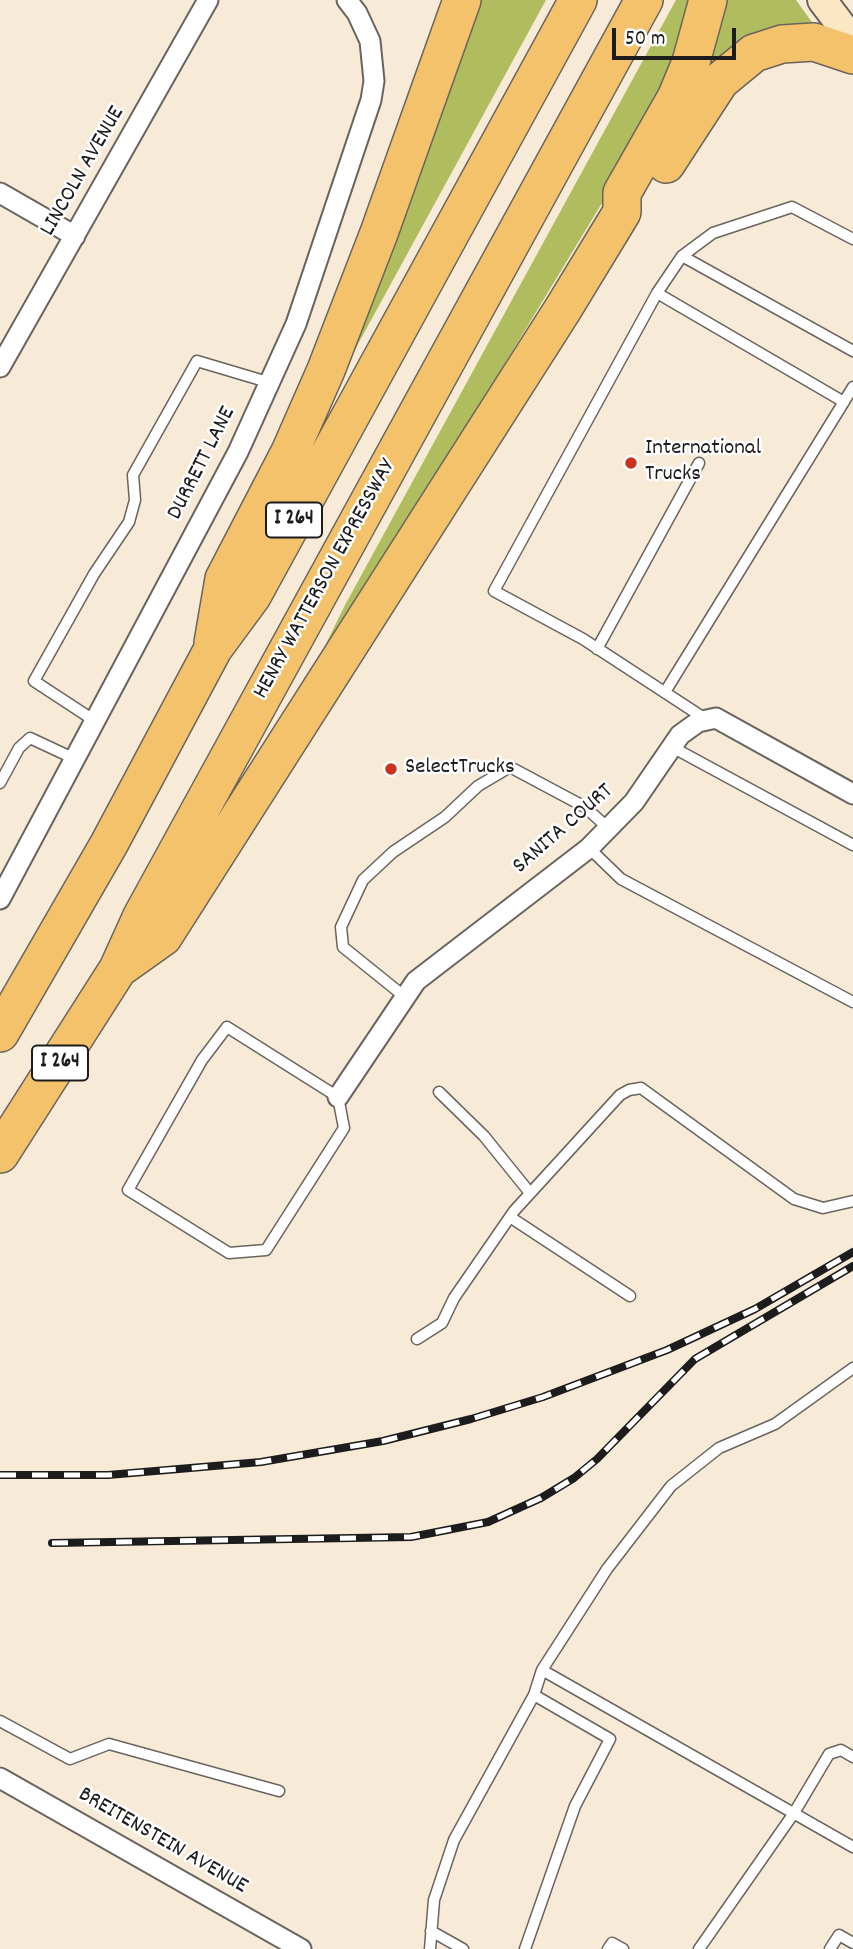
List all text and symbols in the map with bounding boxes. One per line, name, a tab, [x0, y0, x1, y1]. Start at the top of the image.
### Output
scale bar	[615, 14, 739, 58]
text: 50 m	[625, 25, 665, 55]
street label: LINCOLN AVENUE	[36, 102, 132, 242]
street label: DURRETT LANE	[163, 403, 243, 525]
place label: International Trucks	[645, 436, 761, 490]
marker: International Trucks	[623, 455, 639, 471]
street label: HENRY WATTERSON EXPRESSWAY	[249, 456, 403, 704]
road number: I 264	[266, 503, 322, 538]
place label: SelectTrucks	[405, 755, 515, 783]
marker: SelectTrucks	[383, 761, 399, 777]
street label: SANITA COURT	[508, 779, 620, 881]
road number: I 264	[32, 1046, 88, 1080]
street label: BREITENSTEIN AVENUE	[72, 1782, 252, 1902]

